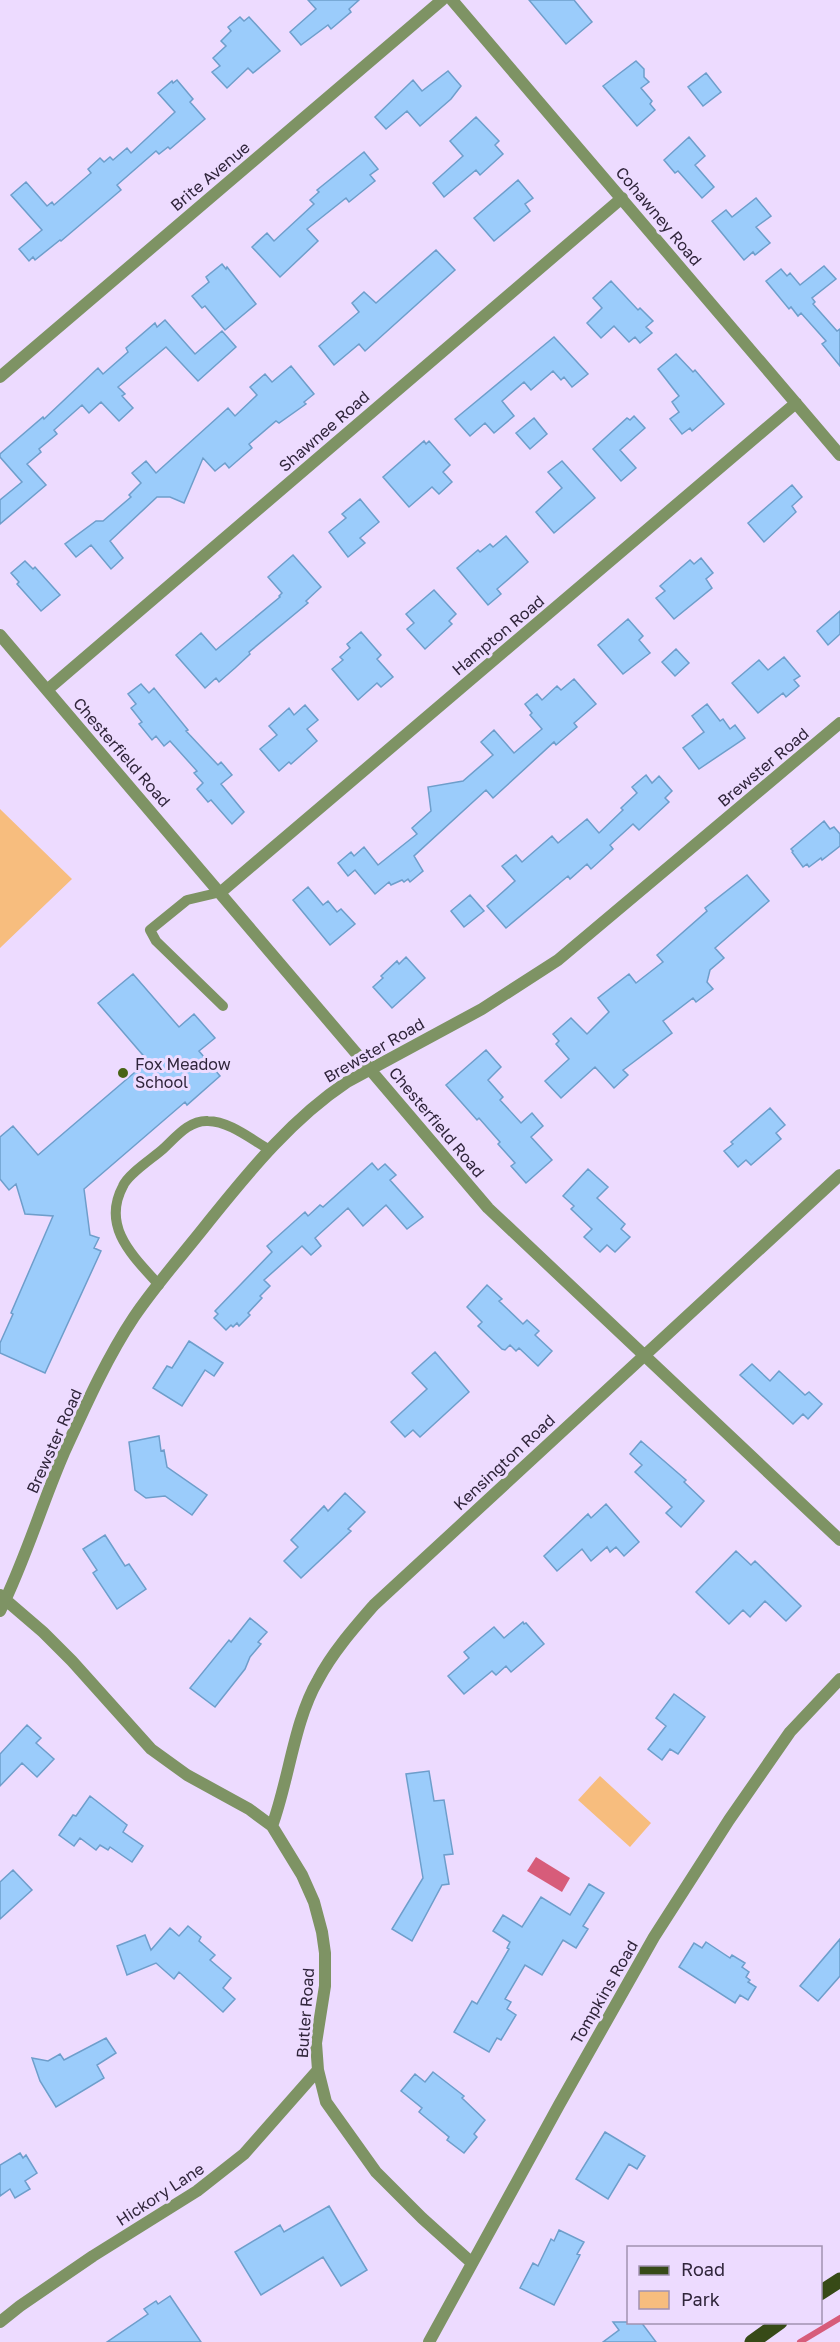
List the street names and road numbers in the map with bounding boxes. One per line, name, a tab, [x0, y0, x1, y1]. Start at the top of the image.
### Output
street label: Brite Avenue	[166, 137, 254, 215]
street label: Cohawney Road	[612, 162, 706, 270]
street label: Shawnee Road	[275, 386, 373, 476]
street label: Hampton Road	[448, 591, 548, 679]
street label: Chesterfield Road	[69, 693, 175, 811]
street label: Brewster Road	[713, 723, 813, 811]
street label: Brewster Road	[320, 1013, 428, 1087]
street label: Chesterfield Road	[385, 1063, 489, 1181]
street label: Brewster Road	[22, 1386, 86, 1496]
street label: Kensington Road	[449, 1410, 559, 1514]
street label: Tompkins Road	[566, 1936, 642, 2048]
street label: Butler Road	[292, 1967, 318, 2059]
street label: Hickory Lane	[112, 2158, 208, 2230]

